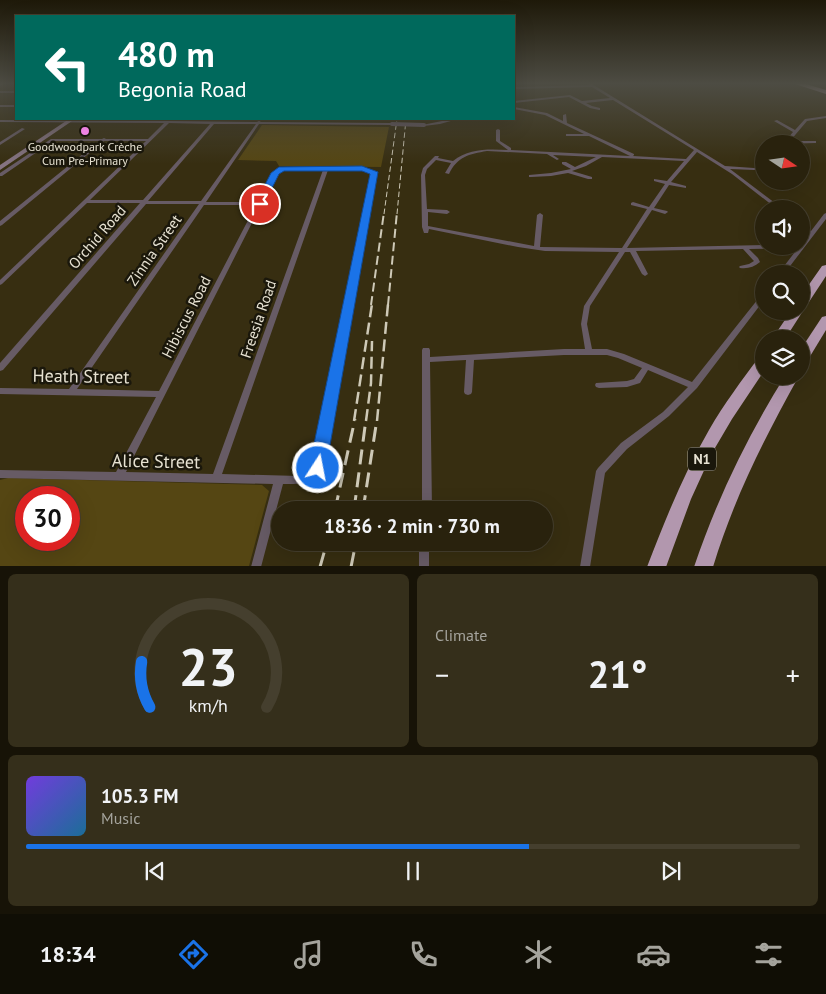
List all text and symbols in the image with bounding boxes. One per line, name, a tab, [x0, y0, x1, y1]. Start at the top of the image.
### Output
text: 480 m	[118, 31, 215, 77]
icon: left	[35, 35, 100, 100]
text: Begonia Road	[118, 75, 247, 103]
marker: Goodwoodpark Crèche Cum Pre-Primary	[79, 125, 91, 137]
north arrow	[755, 135, 810, 190]
map controls	[755, 135, 810, 385]
place label: Goodwoodpark Crèche Cum Pre-Primary	[28, 139, 142, 168]
pin	[239, 183, 281, 225]
icon: arrive	[246, 190, 274, 218]
button: sound	[755, 200, 810, 255]
street label: Orchid Road	[64, 201, 130, 273]
street label: Zinnia Street	[123, 211, 185, 289]
button: search	[755, 265, 810, 320]
street label: Hibiscus Road	[157, 273, 215, 361]
street label: Freesia Road	[236, 277, 280, 361]
button: layers	[755, 330, 810, 385]
street label: Heath Street	[32, 364, 130, 388]
position arrow	[291, 441, 343, 493]
road number: N1	[688, 448, 716, 470]
street label: Alice Street	[112, 449, 200, 473]
speed limit sign: 30	[15, 486, 80, 551]
text: 18:36 · 2 min · 730 m	[324, 514, 500, 538]
text: Climate	[435, 625, 487, 645]
text: 23	[179, 633, 238, 700]
text: 21°	[588, 649, 647, 698]
text: −	[435, 656, 449, 693]
text: +	[786, 656, 800, 693]
text: km/h	[189, 694, 228, 717]
text: 105.3 FM	[101, 784, 178, 808]
text: Music	[101, 808, 141, 828]
icon: previous	[141, 857, 169, 885]
icon: pause	[399, 857, 427, 885]
icon: next	[657, 857, 685, 885]
icon: directions	[176, 937, 211, 972]
icon: music	[291, 937, 326, 972]
icon: phone	[406, 937, 441, 972]
icon: climate	[521, 937, 556, 972]
icon: car	[636, 937, 671, 972]
icon: filters	[751, 937, 786, 972]
text: 18:34	[40, 940, 96, 968]

